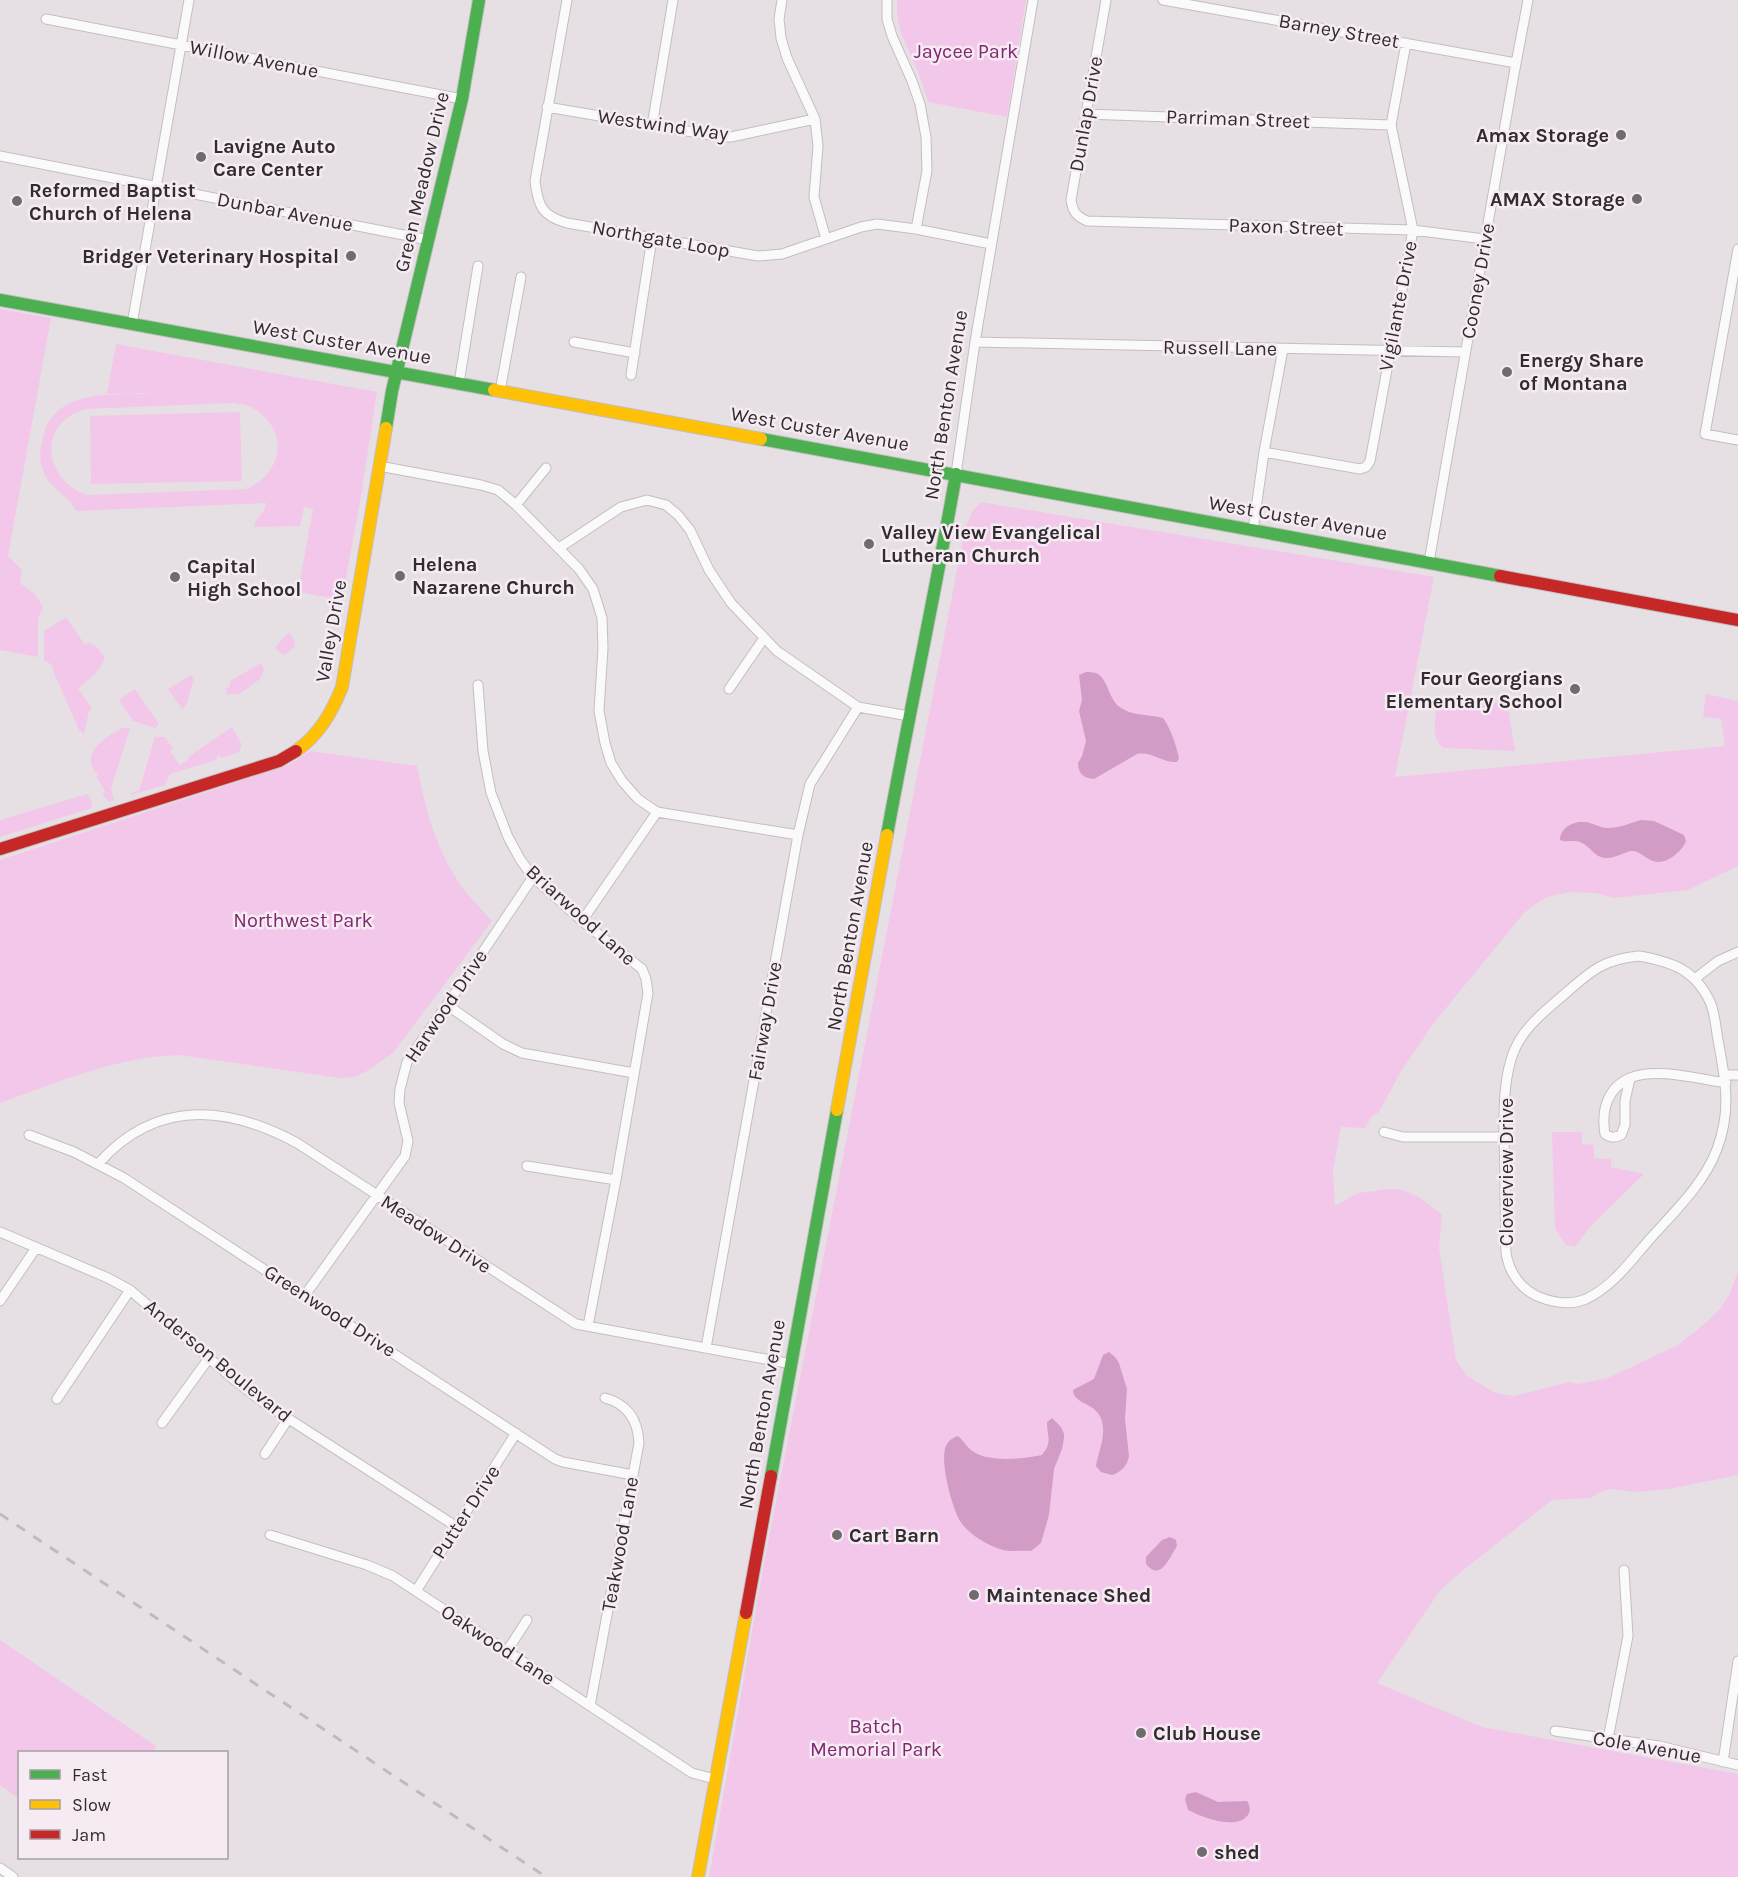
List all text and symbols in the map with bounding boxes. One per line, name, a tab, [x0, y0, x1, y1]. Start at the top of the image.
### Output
street label: Barney Street	[1277, 9, 1402, 53]
street label: Willow Avenue	[187, 35, 321, 83]
park label: Jaycee Park	[914, 40, 1018, 63]
street label: Dunlap Drive	[1065, 54, 1107, 174]
street label: Green Meadow Drive	[390, 90, 454, 274]
street label: Westwind Way	[596, 104, 730, 146]
street label: Parriman Street	[1166, 105, 1311, 133]
place label: Amax Storage	[1476, 124, 1609, 147]
marker: Amax Storage	[1614, 128, 1628, 142]
place label: Lavigne Auto Care Center	[213, 135, 336, 181]
marker: Lavigne Auto Care Center	[194, 150, 208, 164]
place label: Reformed Baptist Church of Helena	[29, 179, 196, 225]
street label: Dunbar Avenue	[215, 188, 355, 236]
place label: AMAX Storage	[1490, 188, 1625, 211]
marker: AMAX Storage	[1630, 192, 1644, 206]
marker: Reformed Baptist Church of Helena	[10, 194, 24, 208]
street label: Paxon Street	[1228, 214, 1344, 241]
street label: Northgate Loop	[590, 216, 732, 262]
street label: Cooney Drive	[1456, 221, 1500, 341]
street label: Vigilante Drive	[1374, 239, 1422, 373]
place label: Bridger Veterinary Hospital	[82, 245, 339, 268]
marker: Bridger Veterinary Hospital	[344, 249, 358, 263]
street label: North Benton Avenue	[920, 308, 972, 502]
street label: West Custer Avenue	[251, 315, 433, 369]
street label: Russell Lane	[1163, 336, 1277, 360]
place label: Energy Share of Montana	[1519, 349, 1644, 395]
marker: Energy Share of Montana	[1500, 365, 1514, 379]
street label: West Custer Avenue	[729, 402, 911, 456]
street label: West Custer Avenue	[1207, 491, 1389, 545]
place label: Valley View Evangelical Lutheran Church	[881, 521, 1101, 567]
marker: Valley View Evangelical Lutheran Church	[862, 537, 876, 551]
place label: Helena Nazarene Church	[412, 553, 575, 599]
place label: Capital High School	[187, 555, 301, 601]
marker: Helena Nazarene Church	[393, 569, 407, 583]
marker: Capital High School	[168, 570, 182, 584]
street label: Valley Drive	[311, 578, 351, 684]
place label: Four Georgians Elementary School	[1385, 667, 1563, 713]
marker: Four Georgians Elementary School	[1568, 682, 1582, 696]
street label: North Benton Avenue	[822, 839, 878, 1033]
street label: Briarwood Lane	[521, 860, 641, 970]
park label: Northwest Park	[233, 909, 373, 932]
street label: Harwood Drive	[400, 945, 492, 1067]
street label: Fairway Drive	[743, 960, 787, 1082]
street label: Cloverview Drive	[1495, 1098, 1518, 1246]
street label: Meadow Drive	[377, 1190, 495, 1278]
street label: Greenwood Drive	[260, 1260, 400, 1362]
street label: Anderson Boulevard	[140, 1295, 296, 1427]
street label: North Benton Avenue	[734, 1317, 790, 1511]
street label: Putter Drive	[427, 1461, 505, 1563]
street label: Teakwood Lane	[597, 1475, 643, 1613]
place label: Cart Barn	[849, 1524, 939, 1547]
marker: Cart Barn	[830, 1528, 844, 1542]
place label: Maintenace Shed	[986, 1584, 1151, 1607]
marker: Maintenace Shed	[967, 1588, 981, 1602]
street label: Oakwood Lane	[437, 1600, 559, 1690]
park label: Batch Memorial Park	[810, 1715, 942, 1761]
place label: Club House	[1153, 1722, 1261, 1745]
marker: Club House	[1134, 1726, 1148, 1740]
street label: Cole Avenue	[1591, 1726, 1703, 1768]
legend	[18, 1751, 228, 1859]
text: Fast	[72, 1764, 107, 1786]
text: Slow	[72, 1794, 111, 1816]
text: Jam	[72, 1824, 106, 1846]
place label: shed	[1214, 1841, 1260, 1864]
marker: shed	[1195, 1845, 1209, 1859]

